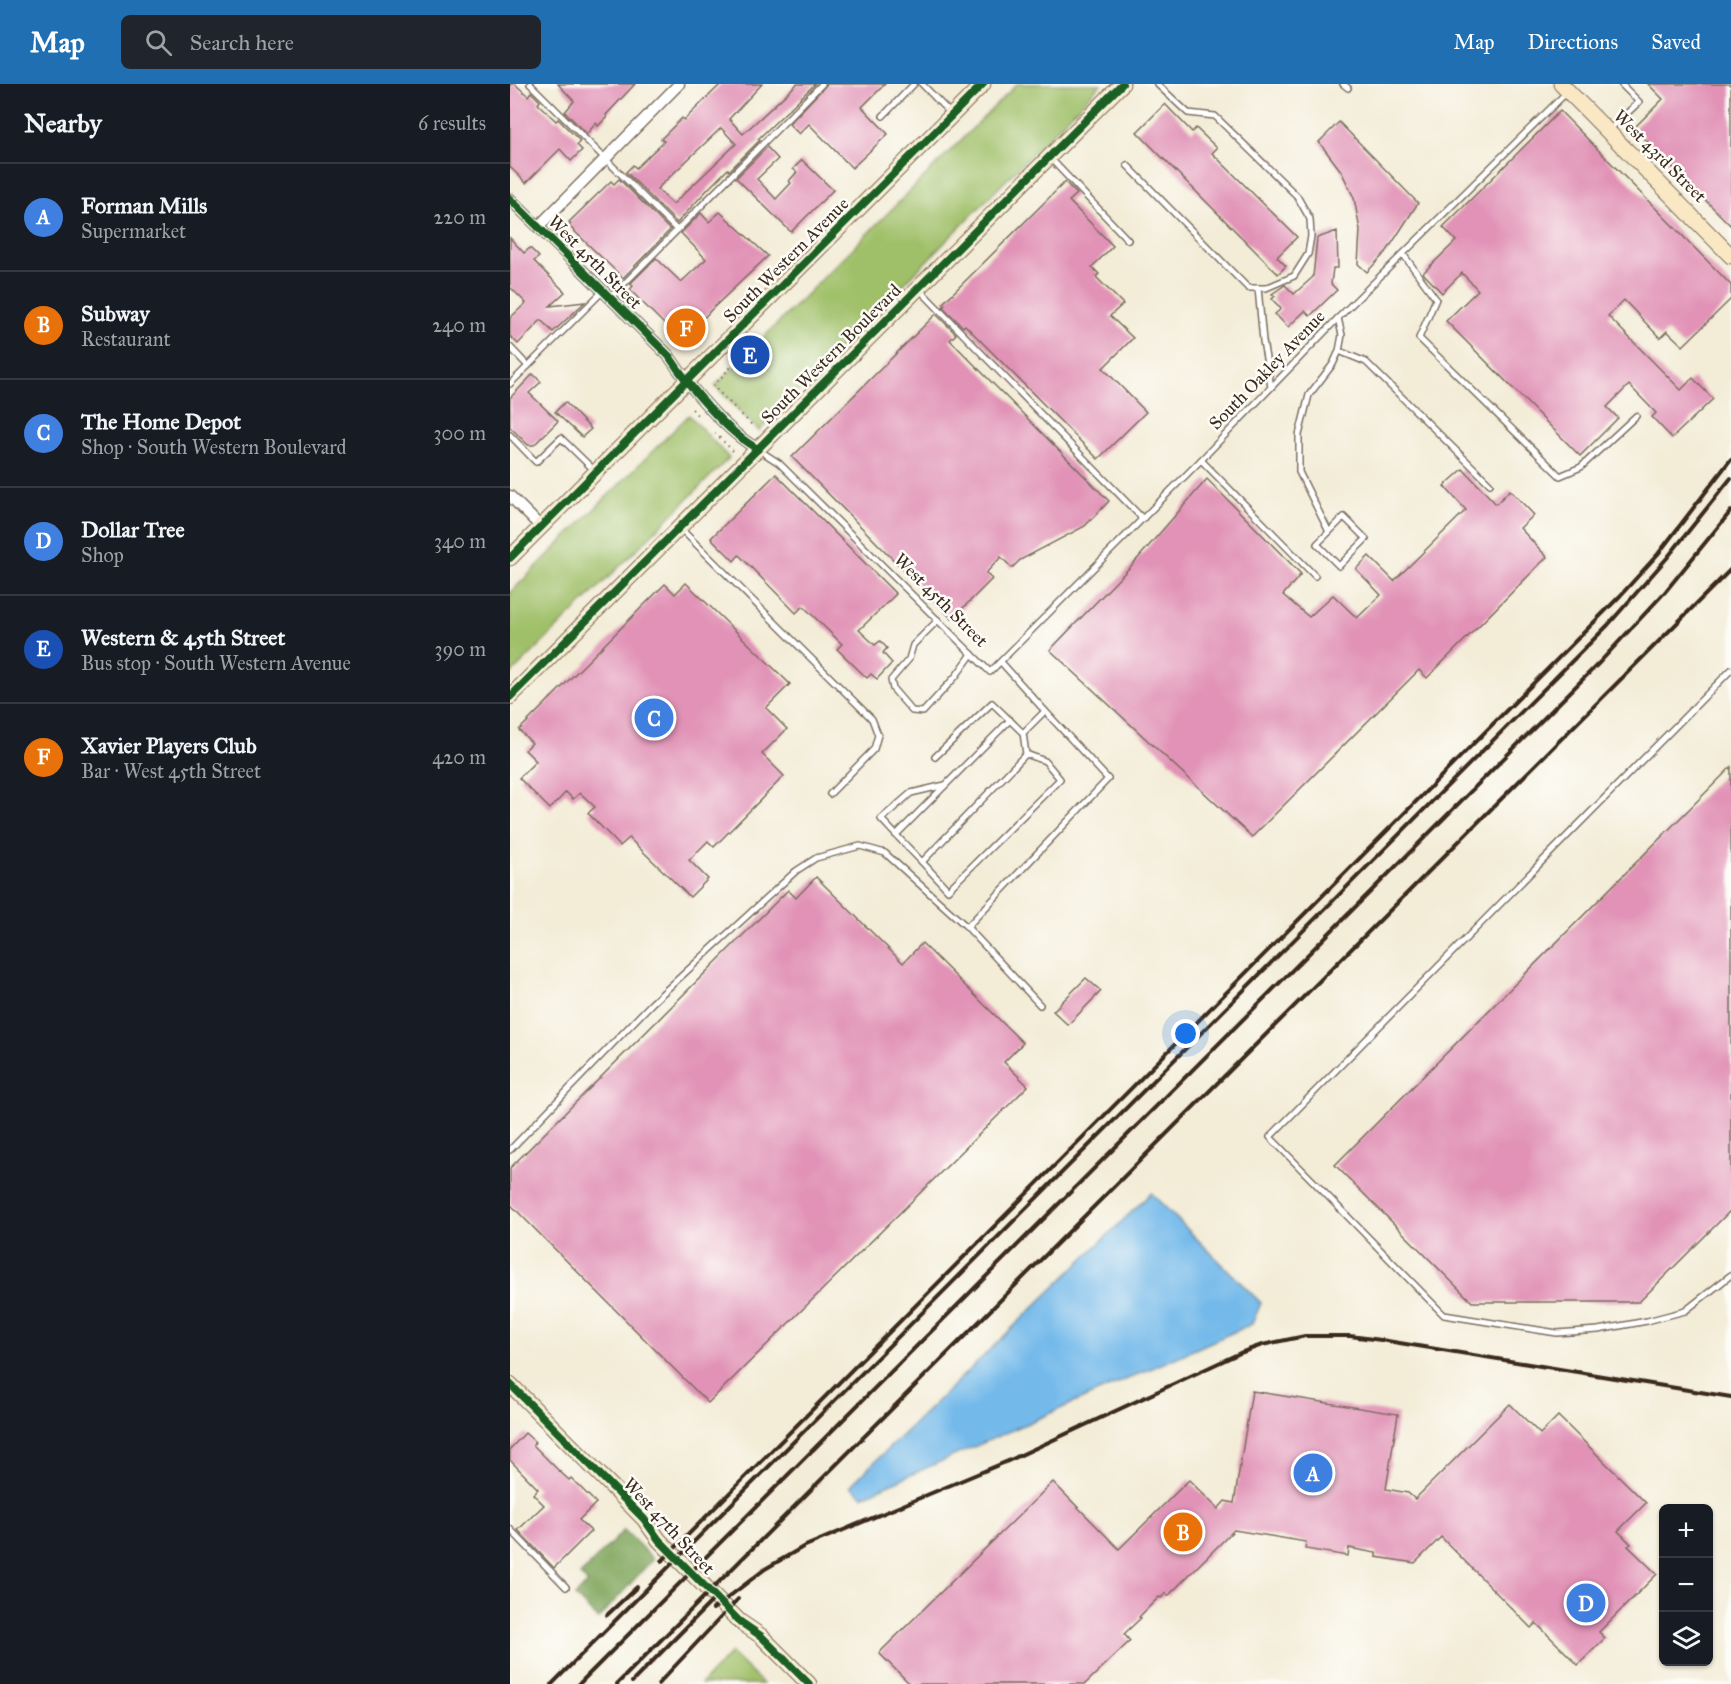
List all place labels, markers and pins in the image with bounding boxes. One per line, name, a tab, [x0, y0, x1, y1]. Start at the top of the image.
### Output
pin: F	[666, 306, 705, 350]
pin: E	[730, 332, 770, 378]
pin: C	[634, 696, 674, 740]
pin: A	[1294, 1450, 1332, 1496]
pin: B	[1164, 1510, 1202, 1554]
pin: D	[1566, 1580, 1606, 1625]

